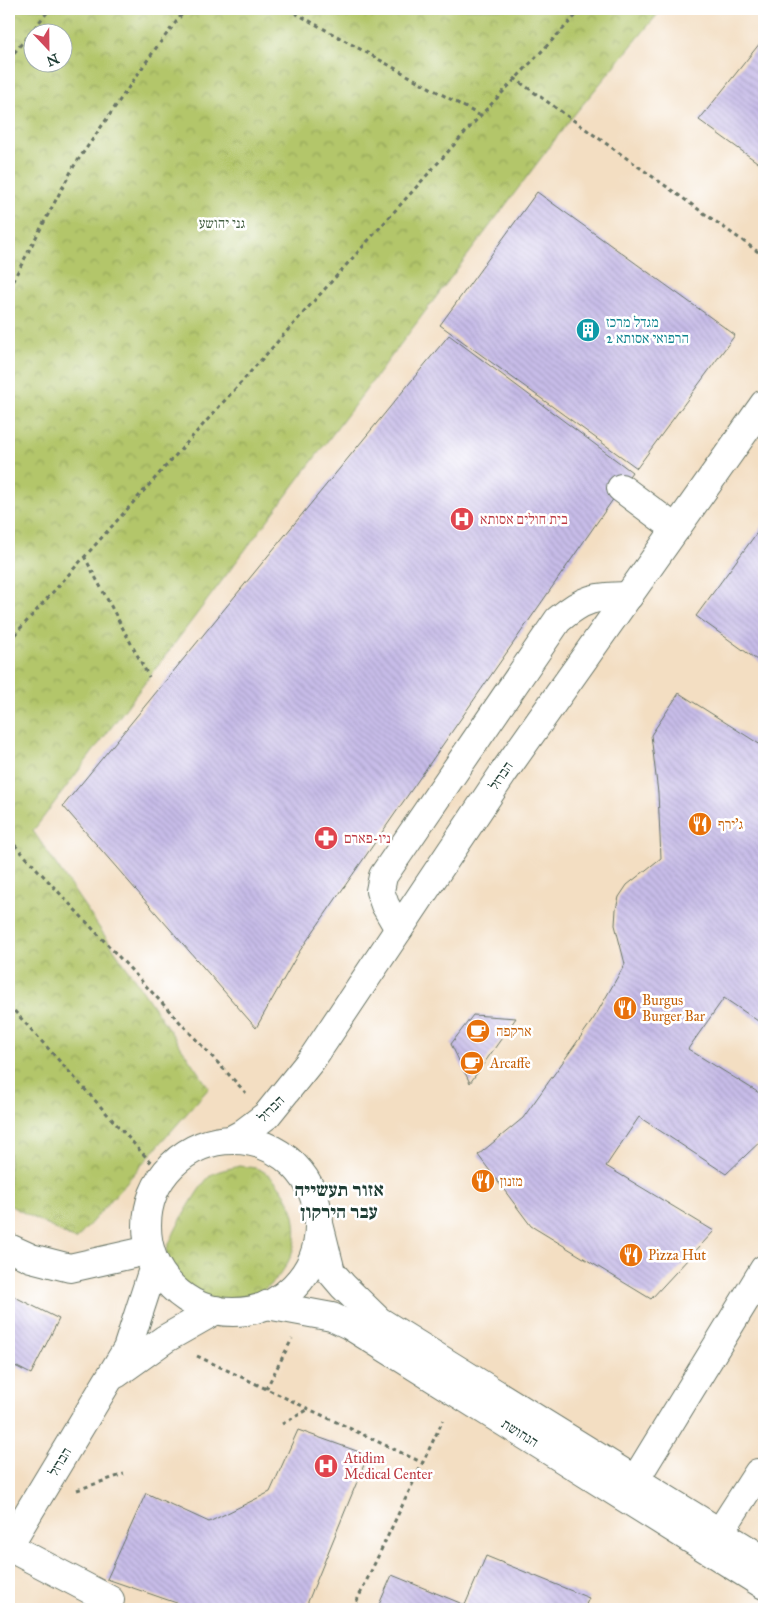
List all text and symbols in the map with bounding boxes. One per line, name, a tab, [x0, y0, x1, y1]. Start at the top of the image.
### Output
north arrow	[22, 22, 72, 72]
text: N	[44, 49, 61, 70]
park label: גני יהושע	[199, 215, 246, 232]
place label: מגדל מרכז הרפואי אסותא 2	[606, 314, 689, 347]
building icon: מגדל מרכז הרפואי אסותא 2	[575, 317, 601, 343]
hospital icon: בית חולים אסותא	[449, 506, 475, 532]
place label: בית חולים אסותא	[480, 511, 568, 528]
street label: הברזל	[485, 758, 517, 794]
restaurant icon: ג'ירף	[687, 811, 713, 837]
place label: ג'ירף	[718, 816, 743, 833]
pharmacy icon: ניו-פארם	[313, 825, 339, 851]
place label: ניו-פארם	[344, 830, 391, 847]
place label: Burgus Burger Bar	[642, 992, 706, 1025]
restaurant icon: Burgus Burger Bar	[612, 995, 638, 1021]
cafe icon: ארקפה	[465, 1018, 491, 1044]
place label: ארקפה	[496, 1023, 532, 1040]
cafe icon: Arcaffe	[459, 1050, 485, 1076]
place label: Arcaffe	[489, 1055, 531, 1072]
street label: הברזל	[254, 1092, 288, 1126]
restaurant icon: מזנון	[470, 1168, 496, 1194]
place label: מזנון	[500, 1173, 523, 1190]
district label: אזור תעשייה עבר הירקון	[294, 1178, 384, 1223]
restaurant icon: Pizza Hut	[618, 1242, 644, 1268]
place label: Pizza Hut	[648, 1247, 706, 1264]
street label: הנחושת	[498, 1415, 542, 1451]
street label: הברזל	[45, 1444, 75, 1480]
place label: Atidim Medical Center	[343, 1450, 433, 1483]
hospital icon: Atidim Medical Center	[313, 1453, 339, 1479]

